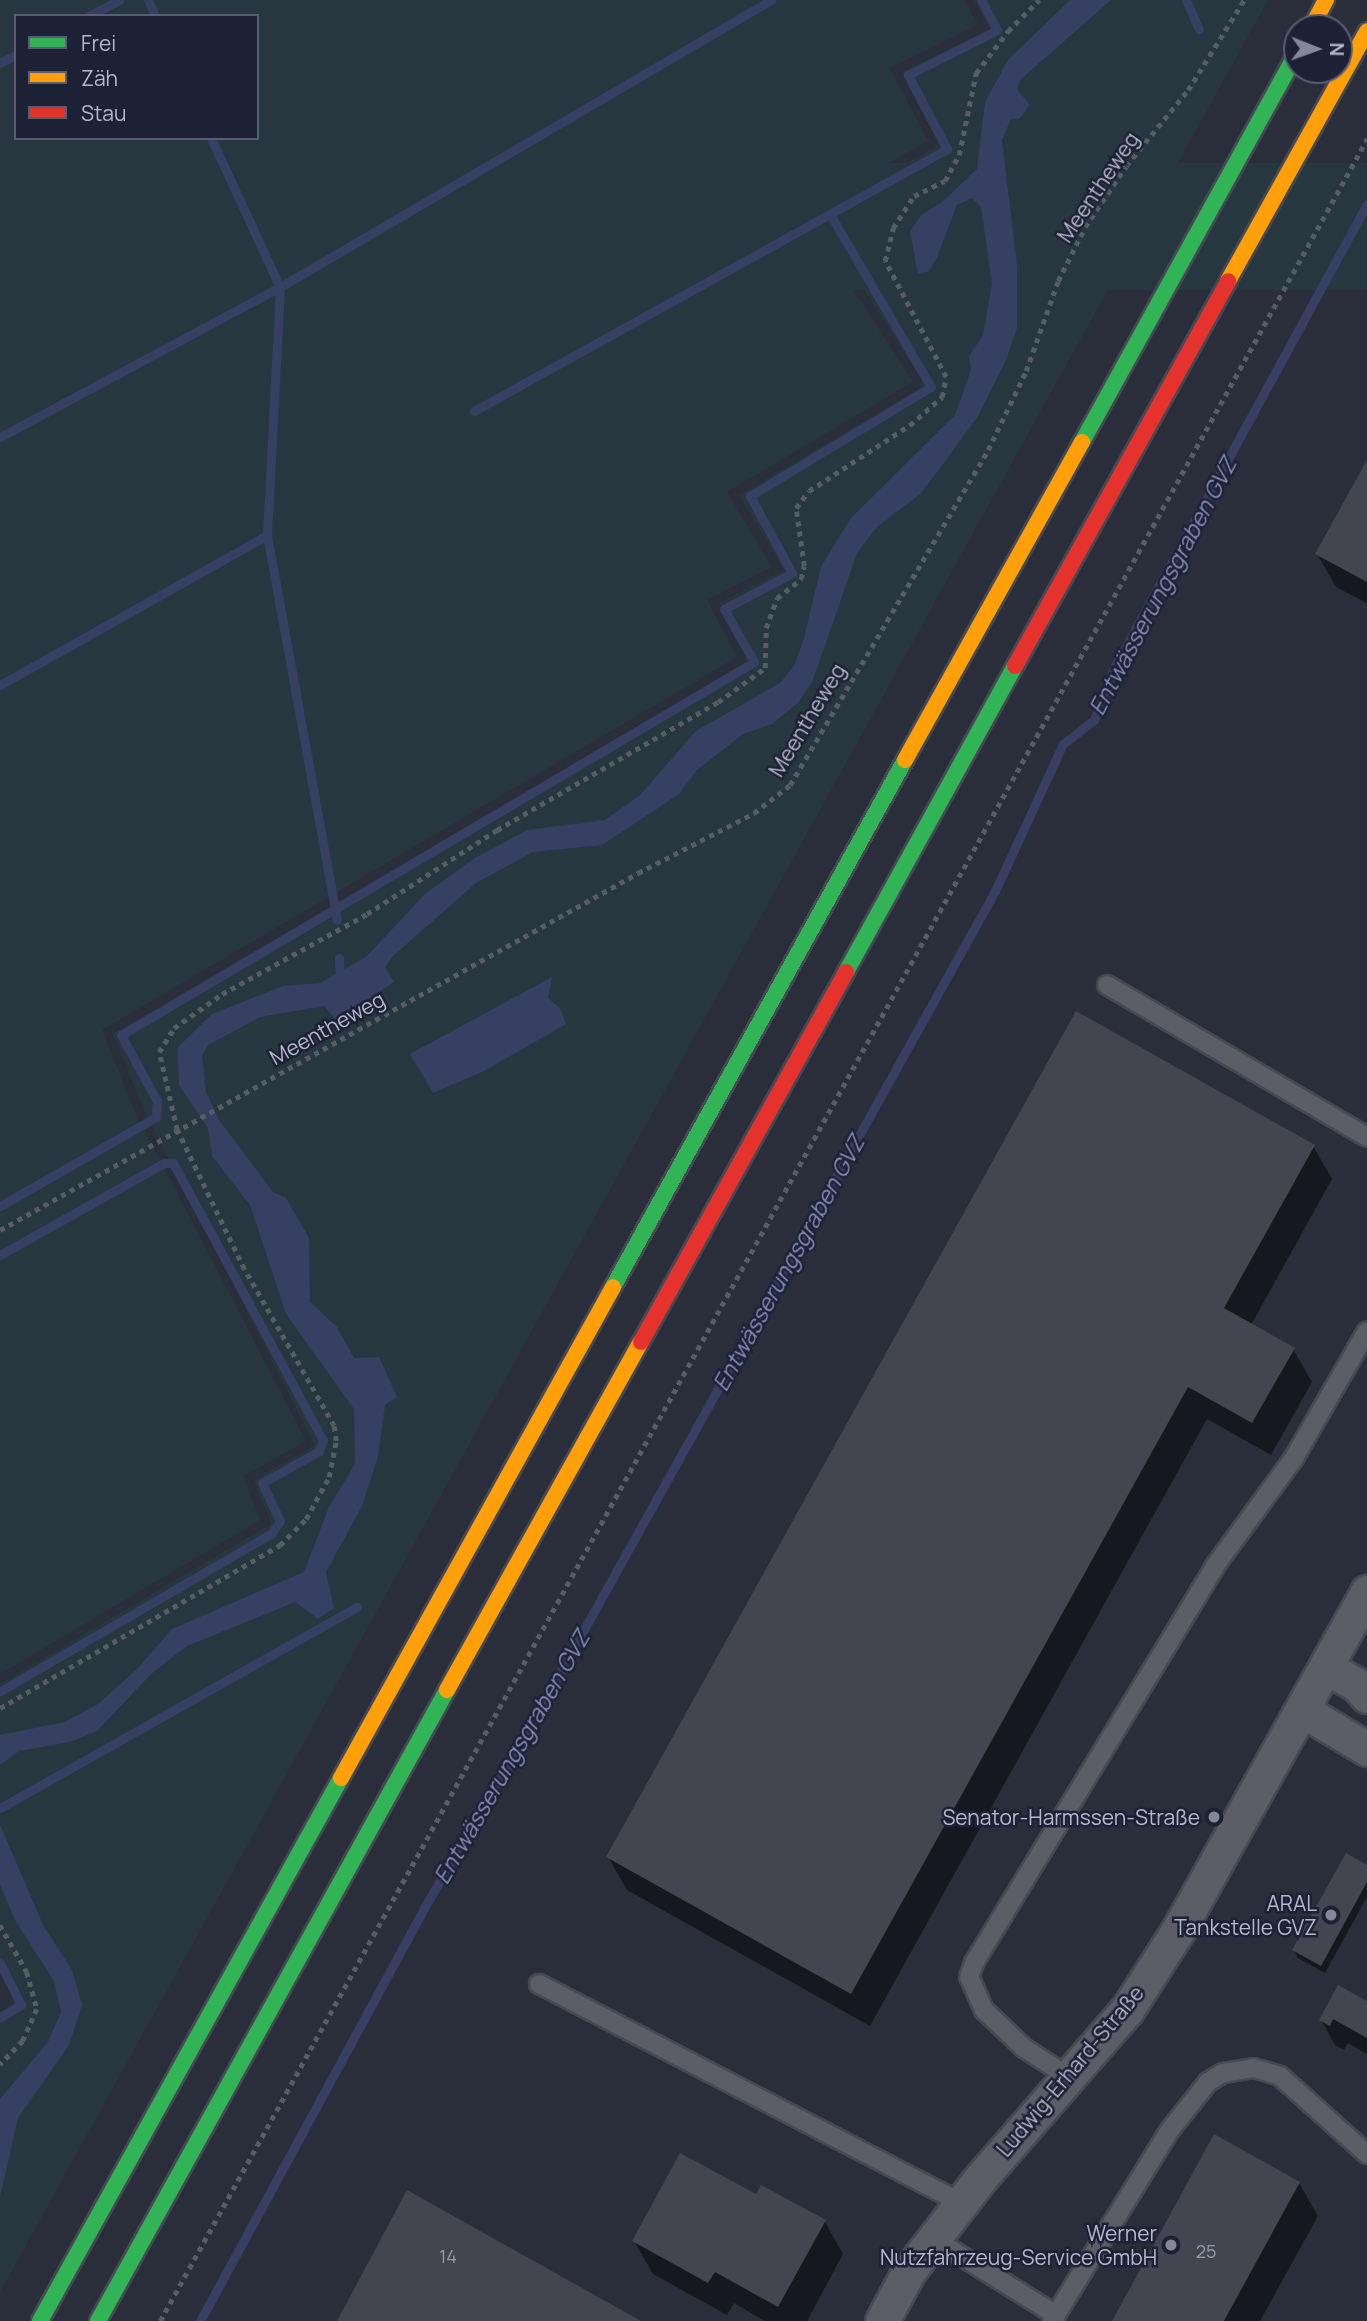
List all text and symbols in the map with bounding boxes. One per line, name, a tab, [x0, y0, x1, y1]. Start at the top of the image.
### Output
legend	[14, 14, 259, 140]
north arrow	[1283, 14, 1353, 84]
text: Frei	[81, 29, 116, 57]
text: N	[1324, 42, 1350, 56]
text: Zäh	[81, 64, 118, 92]
text: Stau	[81, 99, 127, 127]
street label: Meentheweg	[1052, 127, 1144, 247]
water label: Entwässerungsgraben GVZ	[1082, 453, 1242, 719]
street label: Meentheweg	[763, 659, 851, 781]
street label: Meentheweg	[265, 986, 389, 1070]
water label: Entwässerungsgraben GVZ	[706, 1131, 870, 1395]
water label: Entwässerungsgraben GVZ	[427, 1626, 595, 1888]
place label: Senator-Harmssen-Straße	[942, 1804, 1200, 1830]
marker: Senator-Harmssen-Straße	[1206, 1809, 1222, 1825]
place label: ARAL Tankstelle GVZ	[1174, 1890, 1317, 1940]
marker: ARAL Tankstelle GVZ	[1323, 1907, 1339, 1923]
street label: Ludwig-Erhard-Straße	[991, 1980, 1149, 2162]
place label: Werner Nutzfahrzeug-Service GmbH	[880, 2220, 1157, 2270]
marker: Werner Nutzfahrzeug-Service GmbH	[1163, 2237, 1179, 2253]
house number: 25	[1196, 2240, 1216, 2262]
house number: 14	[439, 2245, 457, 2267]

